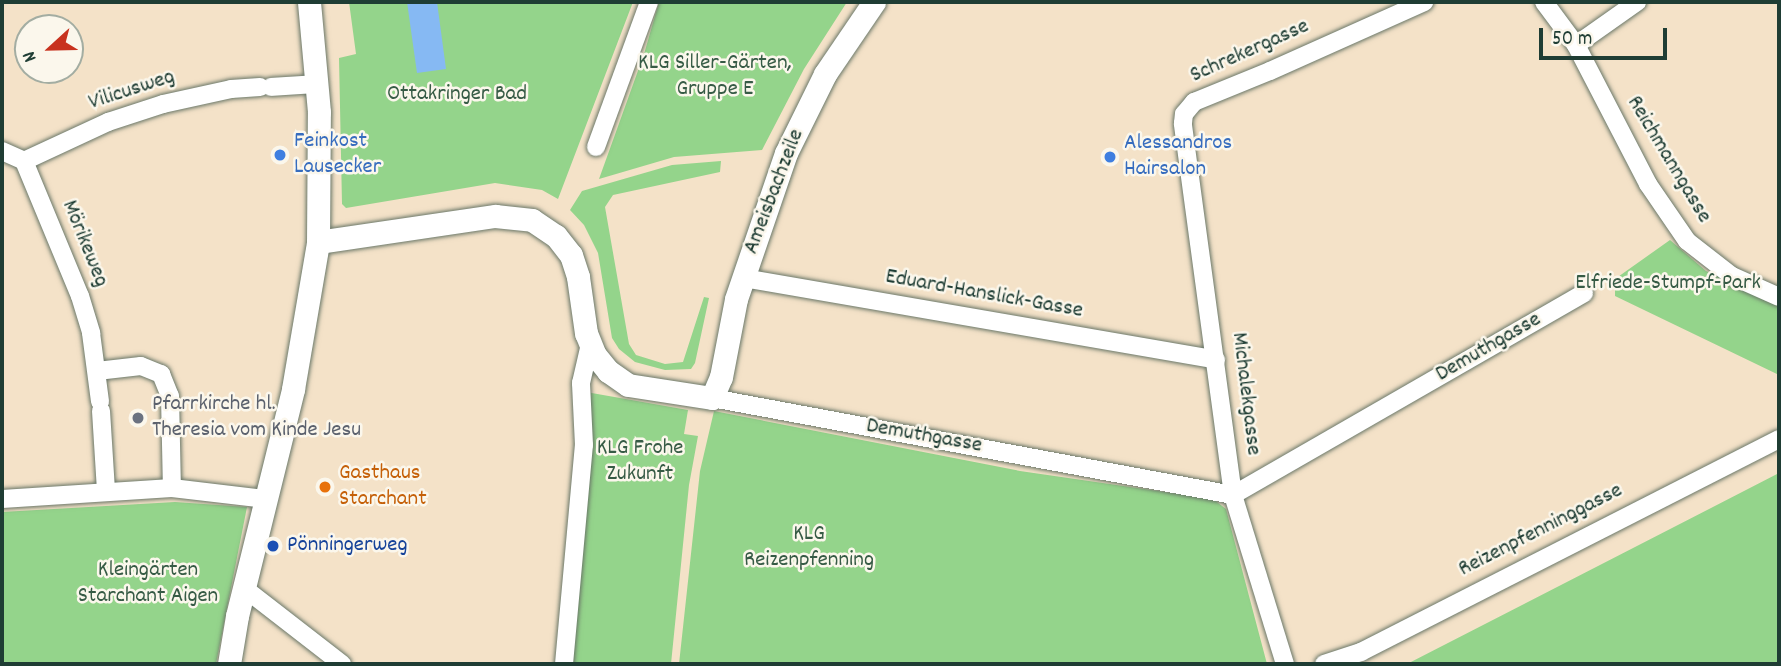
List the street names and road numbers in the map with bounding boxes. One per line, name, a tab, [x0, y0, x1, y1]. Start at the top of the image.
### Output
street label: Schrekergasse	[1186, 14, 1314, 90]
street label: Vilicusweg	[86, 64, 178, 118]
street label: Reichmanngasse	[1619, 91, 1717, 229]
street label: Ameisbachzeile	[739, 126, 811, 258]
street label: Mörikeweg	[54, 197, 114, 291]
street label: Eduard-Hanslick-Gasse	[883, 264, 1085, 326]
street label: Demuthgasse	[1431, 307, 1547, 389]
street label: Michalekgasse	[1224, 331, 1266, 457]
street label: Demuthgasse	[864, 413, 984, 461]
street label: Reizenpfenninggasse	[1454, 478, 1628, 584]

